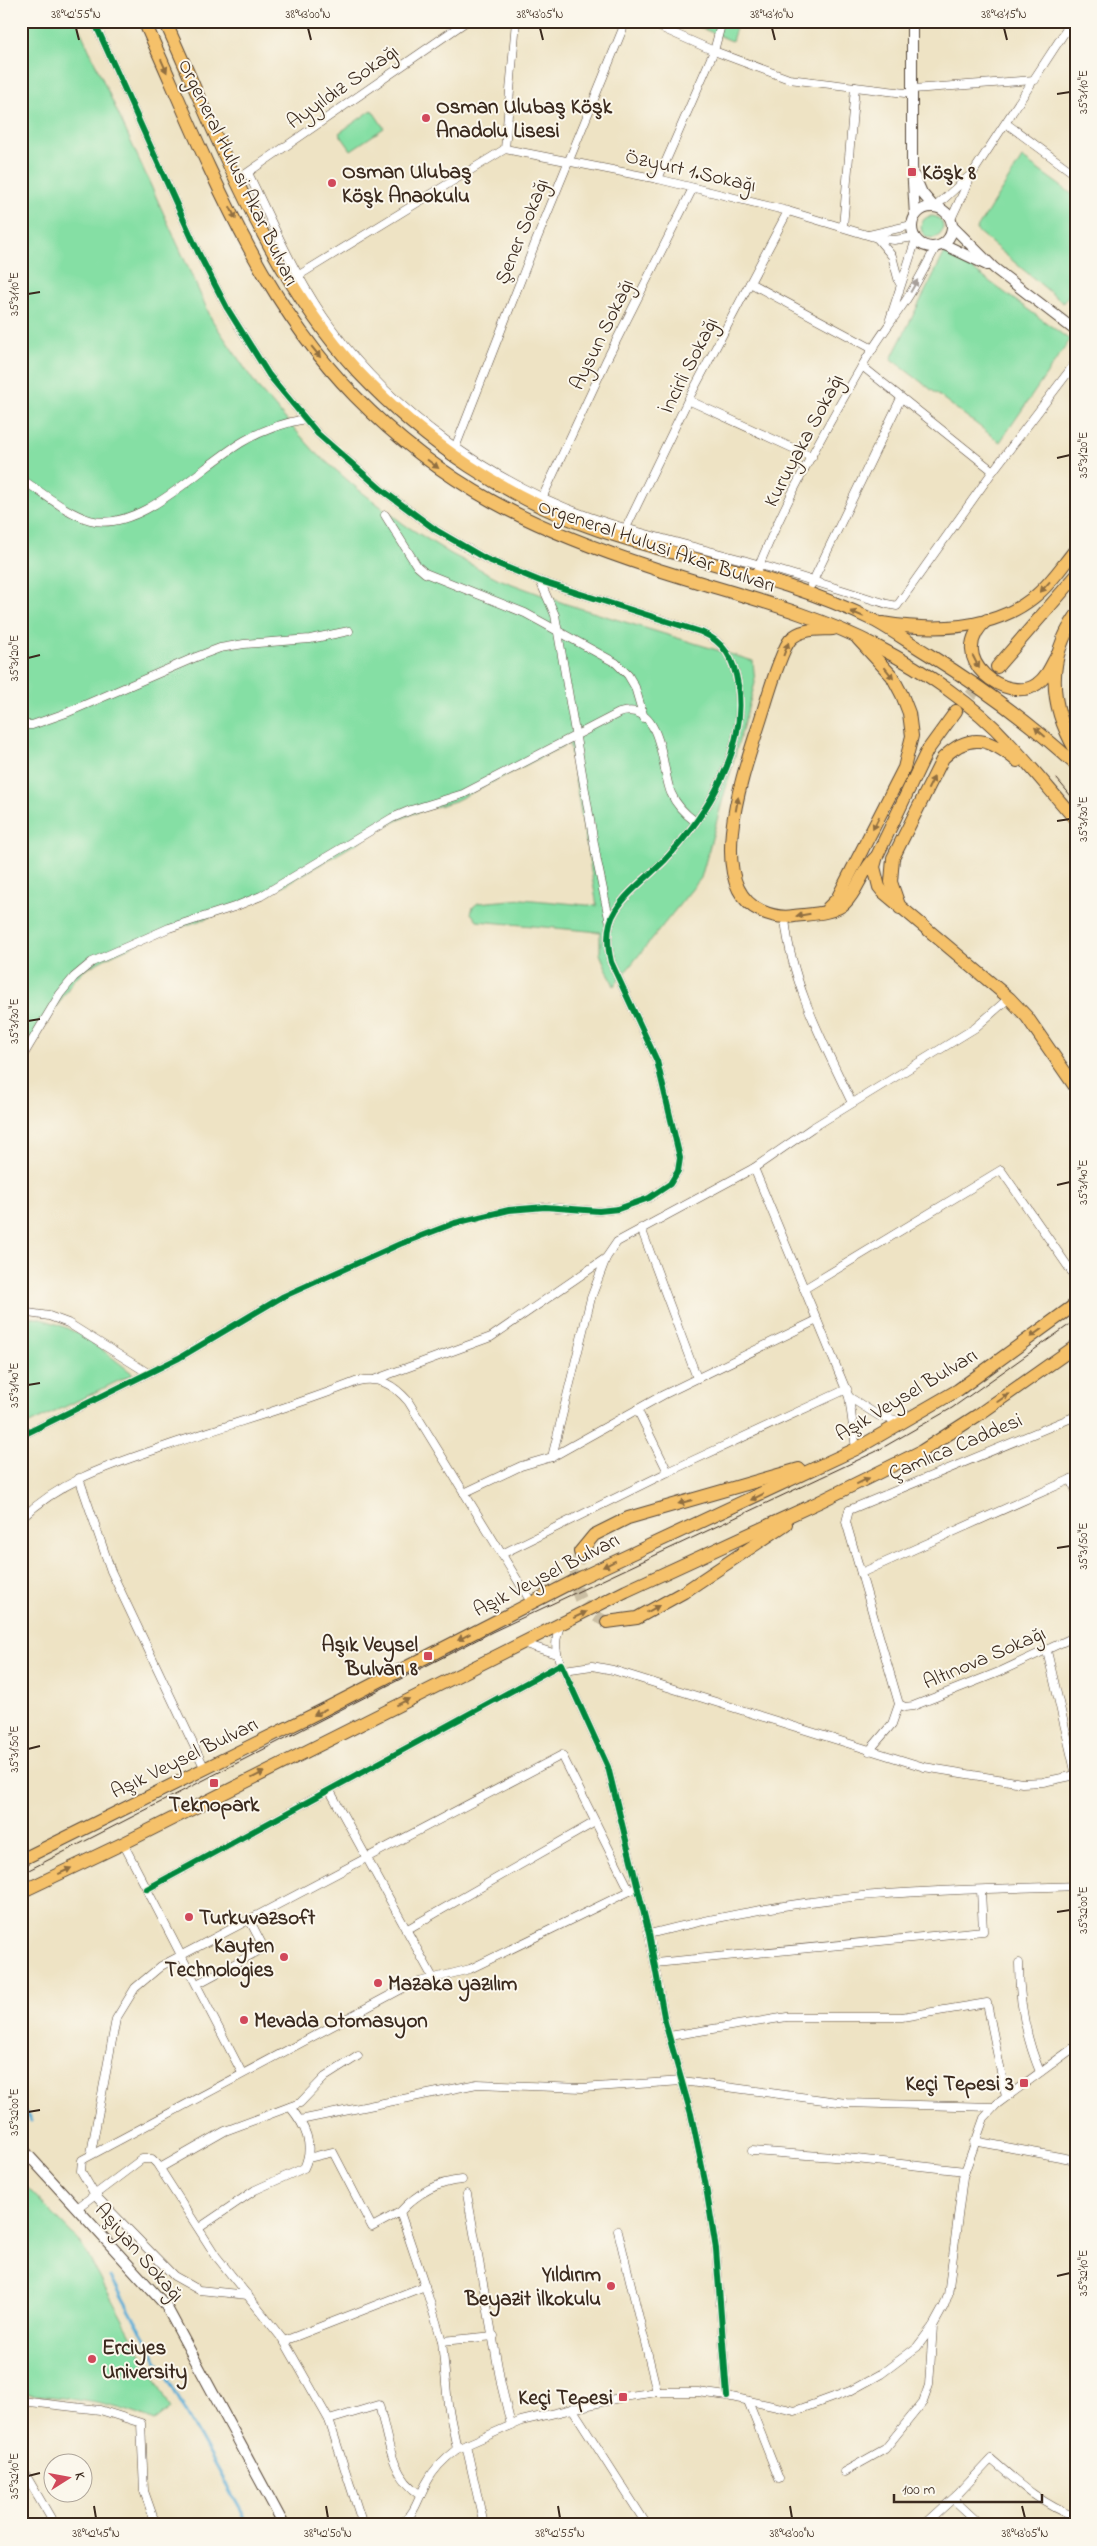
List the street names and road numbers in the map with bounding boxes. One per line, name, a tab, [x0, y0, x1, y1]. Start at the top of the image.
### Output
street label: Ayyıldız Sokağı	[281, 38, 406, 139]
street label: Orgeneral Hulusi Akar Bulvarı	[167, 54, 305, 292]
street label: Özyurt 1.Sokağı	[622, 142, 759, 204]
street label: Şener Sokağı	[488, 174, 560, 290]
street label: Aysun Sokağı	[563, 274, 644, 396]
street label: İncirli Sokağı	[653, 312, 729, 420]
street label: Kuruyaka Sokağı	[757, 369, 854, 514]
street label: Orgeneral Hulusi Akar Bulvarı	[533, 492, 779, 604]
street label: Aşık Veysel Bulvarı	[830, 1341, 985, 1452]
street label: Çamlıca Caddesi	[884, 1406, 1027, 1490]
street label: Aşık Veysel Bulvarı	[468, 1526, 626, 1627]
street label: Altınova Sokağı	[919, 1619, 1052, 1700]
street label: Aşık Veysel Bulvarı	[106, 1710, 265, 1809]
street label: Aşiyan Sokağı	[85, 2197, 190, 2311]

